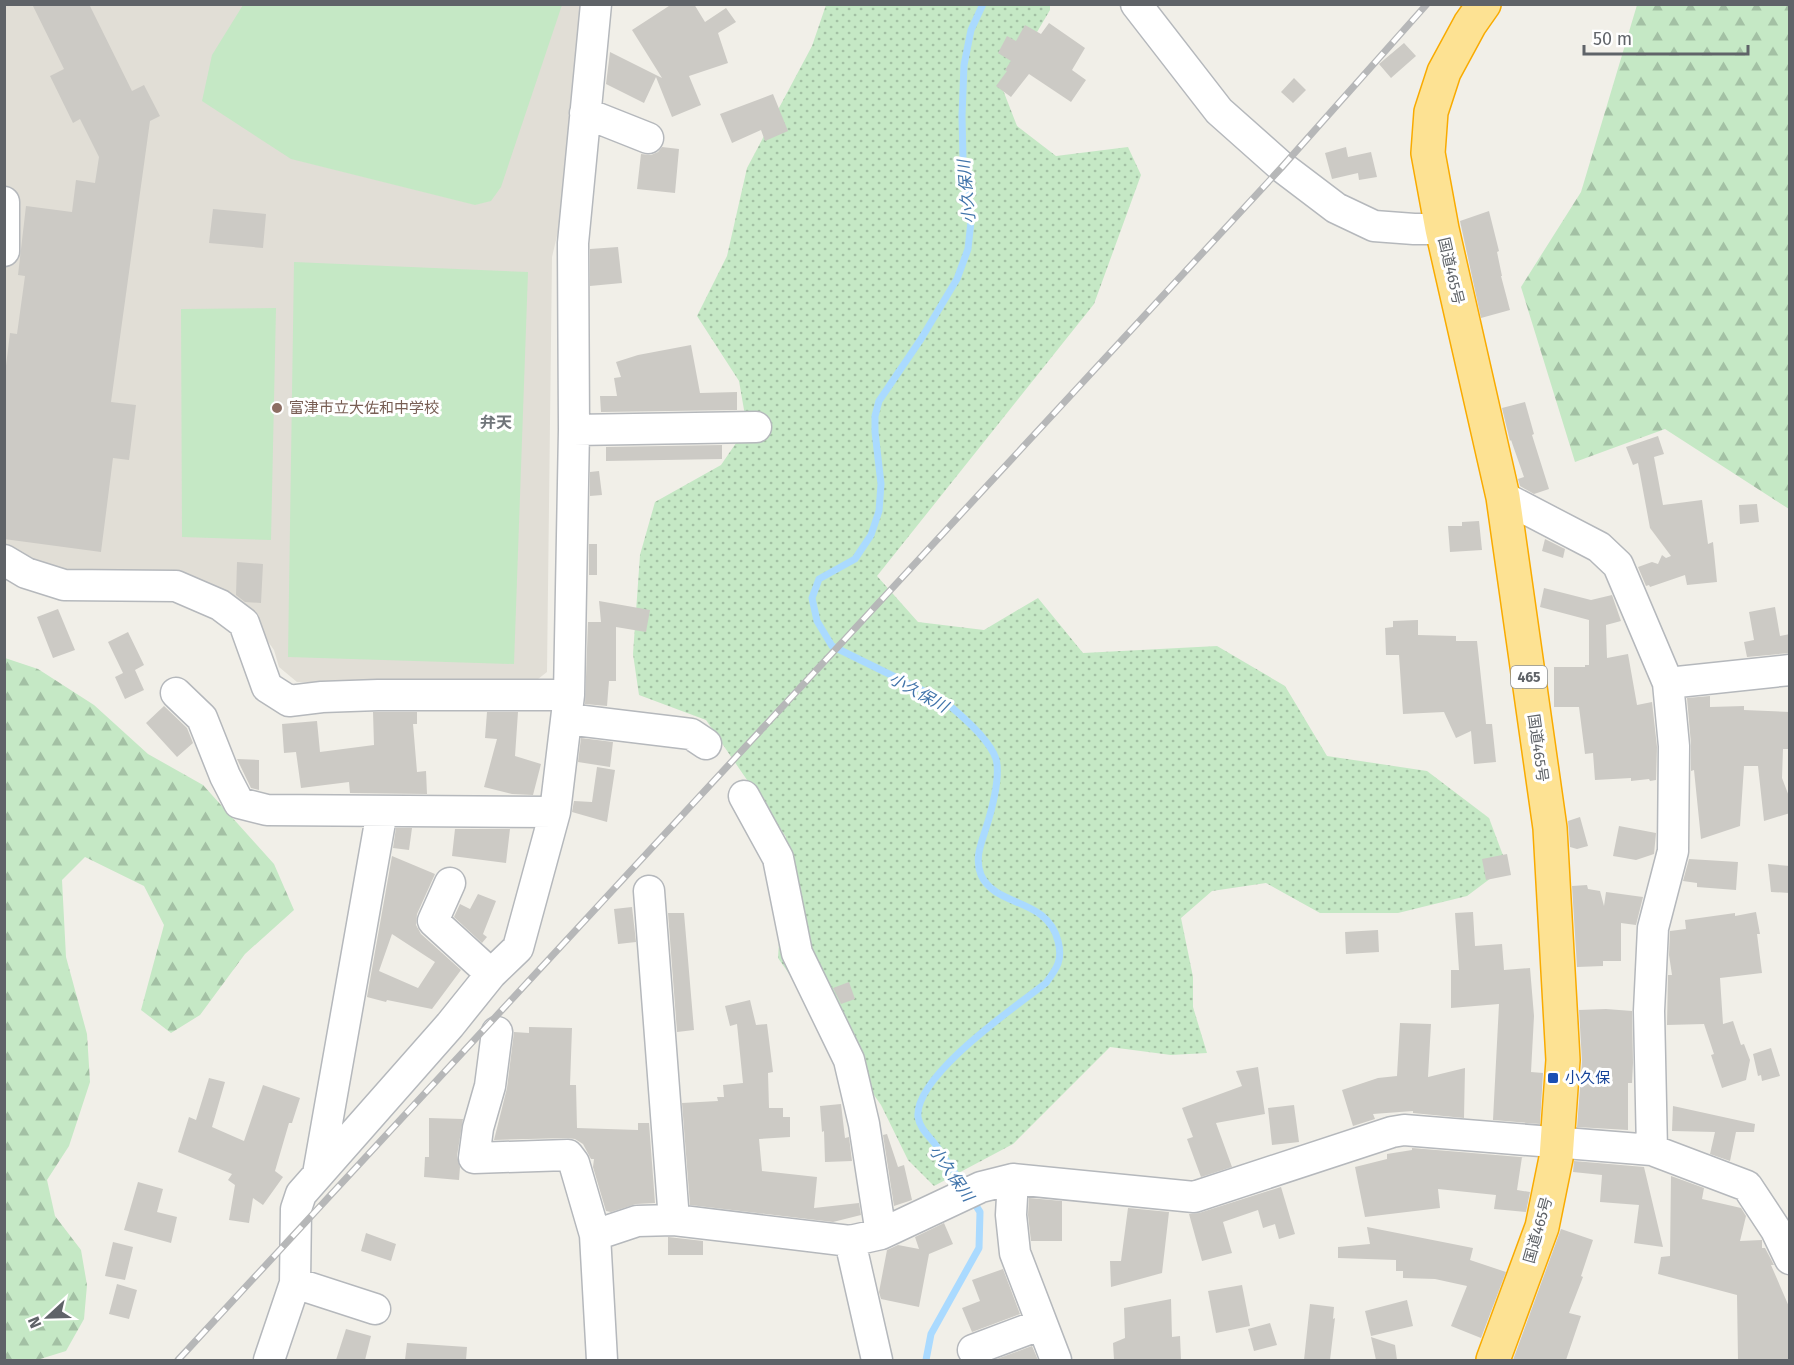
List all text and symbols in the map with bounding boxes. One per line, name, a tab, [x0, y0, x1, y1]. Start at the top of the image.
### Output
scale bar	[1584, 18, 1748, 56]
text: 50 m	[1593, 28, 1632, 50]
water label: 小久保川	[954, 157, 979, 225]
street label: 国道465号	[1435, 236, 1467, 306]
place label: 富津市立大佐和中学校	[289, 399, 439, 417]
marker: 富津市立大佐和中学校	[270, 401, 284, 415]
district label: 弁天	[480, 413, 512, 432]
road number: 465	[1511, 666, 1547, 688]
water label: 小久保川	[886, 669, 953, 717]
street label: 国道465号	[1524, 713, 1552, 783]
place label: 小久保	[1565, 1069, 1610, 1087]
marker: 小久保	[1546, 1071, 1560, 1085]
water label: 小久保川	[925, 1142, 979, 1207]
street label: 国道465号	[1520, 1195, 1556, 1265]
north arrow	[18, 1287, 78, 1347]
text: N	[24, 1314, 45, 1331]

